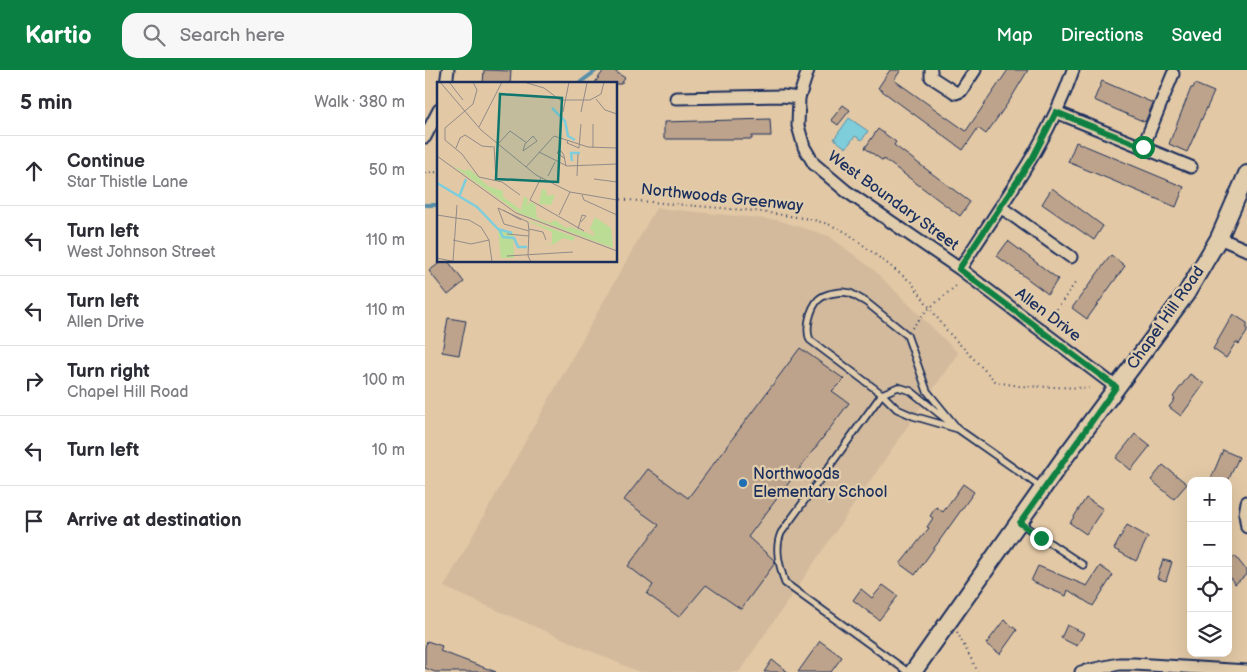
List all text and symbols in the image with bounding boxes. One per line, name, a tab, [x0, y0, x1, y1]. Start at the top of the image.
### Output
search box	[122, 13, 472, 58]
text: Kartio	[25, 21, 92, 50]
icon: search	[140, 21, 168, 49]
text: Search here	[180, 24, 285, 47]
text: Map	[997, 25, 1033, 46]
text: Directions	[1061, 25, 1143, 46]
text: Saved	[1171, 25, 1222, 46]
inset map	[437, 82, 617, 262]
text: 5 min	[20, 90, 73, 115]
text: Walk · 380 m	[314, 93, 405, 112]
route start	[1132, 136, 1155, 159]
street label: West Boundary Street	[824, 147, 962, 255]
text: Continue	[67, 150, 145, 173]
icon: ahead	[20, 157, 48, 185]
text: 50 m	[369, 161, 405, 180]
text: Star Thistle Lane	[67, 173, 188, 192]
street label: Northwoods Greenway	[640, 180, 805, 216]
text: Turn left	[67, 220, 139, 243]
icon: left	[20, 227, 48, 255]
text: 110 m	[366, 231, 405, 250]
text: West Johnson Street	[67, 243, 215, 262]
street label: Chapel Hill Road	[1123, 263, 1209, 373]
street label: Allen Drive	[1011, 284, 1085, 346]
text: Turn left	[67, 290, 139, 313]
icon: left	[20, 297, 48, 325]
text: 110 m	[366, 301, 405, 320]
text: Allen Drive	[67, 313, 144, 332]
text: Turn right	[67, 360, 150, 383]
icon: right	[20, 367, 48, 395]
text: 100 m	[362, 371, 405, 390]
text: Chapel Hill Road	[67, 383, 189, 402]
icon: left	[20, 437, 48, 465]
text: Turn left	[67, 439, 139, 462]
text: 10 m	[372, 441, 405, 460]
place label: Northwoods Elementary School	[753, 465, 887, 502]
marker: Northwoods Elementary School	[737, 477, 749, 489]
map controls	[1187, 477, 1232, 657]
button: +	[1187, 477, 1232, 522]
icon: arrive	[20, 507, 48, 535]
text: Arrive at destination	[67, 509, 242, 532]
button: −	[1187, 522, 1232, 567]
route end	[1030, 527, 1053, 550]
button: locate	[1187, 567, 1232, 612]
button: layers	[1187, 612, 1232, 657]

